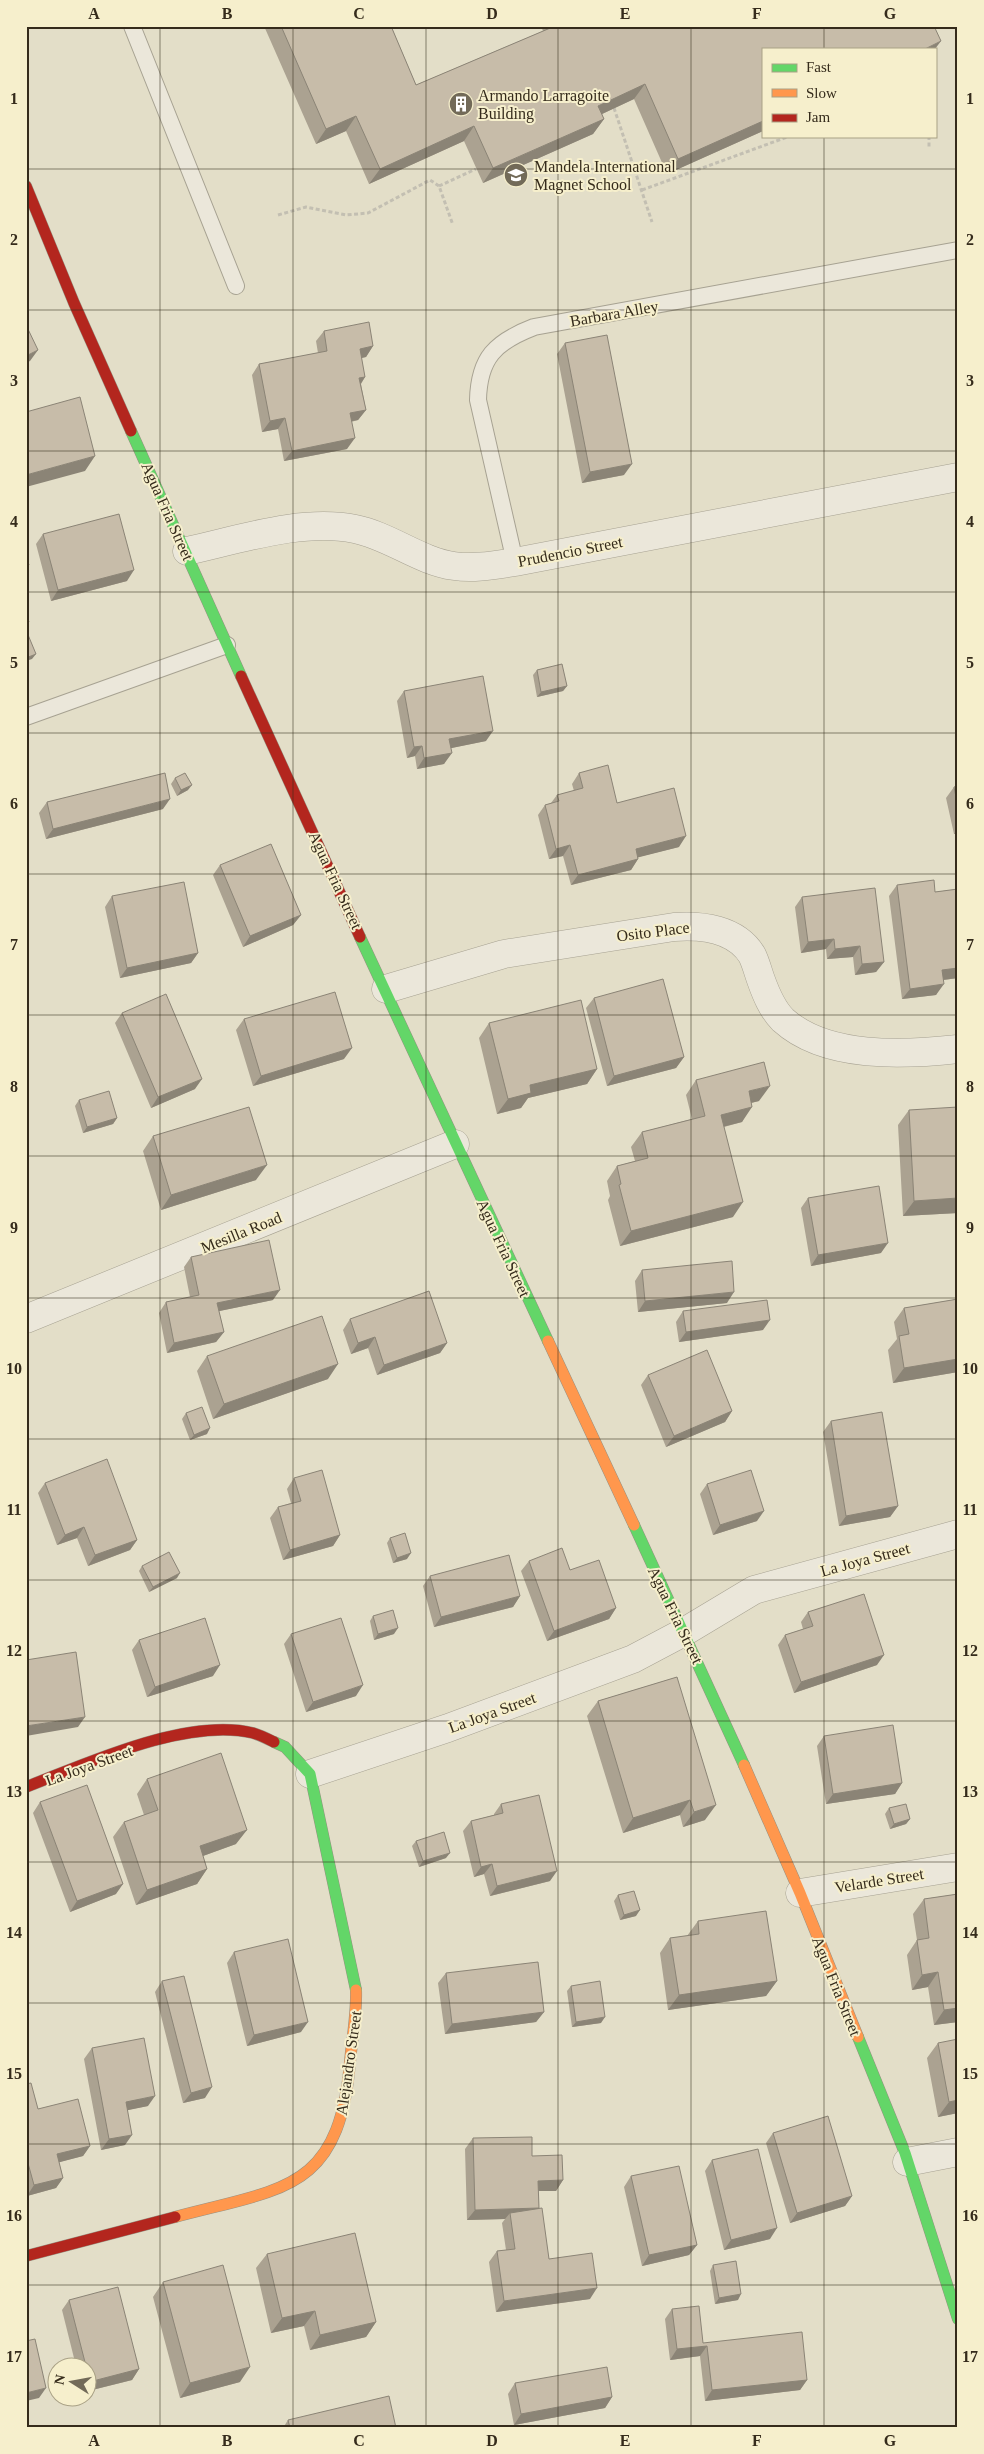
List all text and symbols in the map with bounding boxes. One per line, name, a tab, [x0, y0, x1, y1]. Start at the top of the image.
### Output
text: A	[88, 5, 100, 22]
text: B	[222, 5, 233, 22]
text: C	[353, 5, 365, 22]
text: D	[486, 5, 498, 22]
text: E	[620, 5, 630, 22]
text: F	[752, 5, 762, 22]
text: G	[884, 5, 897, 22]
legend	[762, 48, 936, 138]
text: Fast	[806, 59, 832, 75]
text: Slow	[806, 85, 837, 101]
place label: Armando Larragoite Building	[478, 87, 609, 123]
text: 1	[10, 90, 18, 107]
text: 1	[966, 90, 974, 107]
building icon: Armando Larragoite Building	[448, 91, 474, 117]
text: Jam	[806, 109, 830, 125]
place label: Mandela International Magnet School	[534, 158, 676, 194]
school or university icon: Mandela International Magnet School	[503, 162, 529, 188]
text: 2	[10, 231, 18, 248]
text: 2	[966, 231, 974, 248]
street label: Barbara Alley	[569, 297, 660, 331]
text: 3	[10, 372, 18, 389]
text: 3	[966, 372, 974, 389]
street label: Agua Fria Street	[137, 459, 197, 564]
text: 4	[10, 513, 18, 530]
text: 4	[966, 513, 974, 530]
street label: Prudencio Street	[516, 533, 624, 570]
text: 5	[10, 654, 18, 671]
text: 5	[966, 654, 974, 671]
text: 6	[10, 795, 18, 812]
text: 6	[966, 795, 974, 812]
street label: Agua Fria Street	[305, 829, 366, 933]
street label: Osito Place	[616, 919, 690, 944]
text: 7	[10, 936, 18, 953]
text: 7	[966, 936, 974, 953]
text: 8	[10, 1078, 18, 1095]
text: 8	[966, 1078, 974, 1095]
street label: Agua Fria Street	[473, 1197, 534, 1301]
street label: Mesilla Road	[198, 1209, 284, 1256]
text: 9	[10, 1219, 18, 1236]
text: 9	[966, 1219, 974, 1236]
text: 10	[6, 1360, 22, 1377]
text: 10	[962, 1360, 978, 1377]
text: 11	[6, 1501, 22, 1518]
text: 11	[962, 1501, 978, 1518]
street label: La Joya Street	[819, 1539, 912, 1581]
street label: Agua Fria Street	[644, 1564, 707, 1667]
text: 12	[6, 1642, 22, 1659]
text: 12	[962, 1642, 978, 1659]
street label: La Joya Street	[446, 1689, 539, 1737]
street label: La Joya Street	[43, 1742, 136, 1790]
text: 13	[6, 1783, 22, 1800]
text: 13	[962, 1783, 978, 1800]
street label: Velarde Street	[833, 1865, 925, 1896]
text: 14	[6, 1924, 22, 1941]
text: 14	[962, 1924, 978, 1941]
street label: Agua Fria Street	[808, 1934, 864, 2039]
street label: Alejandro Street	[333, 2009, 365, 2117]
text: 15	[6, 2065, 22, 2082]
text: 15	[962, 2065, 978, 2082]
text: 16	[6, 2207, 22, 2224]
text: 16	[962, 2207, 978, 2224]
text: 17	[6, 2348, 22, 2365]
text: 17	[962, 2348, 978, 2365]
north arrow	[48, 2356, 98, 2406]
text: N	[51, 2373, 68, 2386]
text: A	[88, 2432, 100, 2449]
text: B	[222, 2432, 233, 2449]
text: C	[353, 2432, 365, 2449]
text: D	[486, 2432, 498, 2449]
text: E	[620, 2432, 630, 2449]
text: F	[752, 2432, 762, 2449]
text: G	[884, 2432, 897, 2449]

